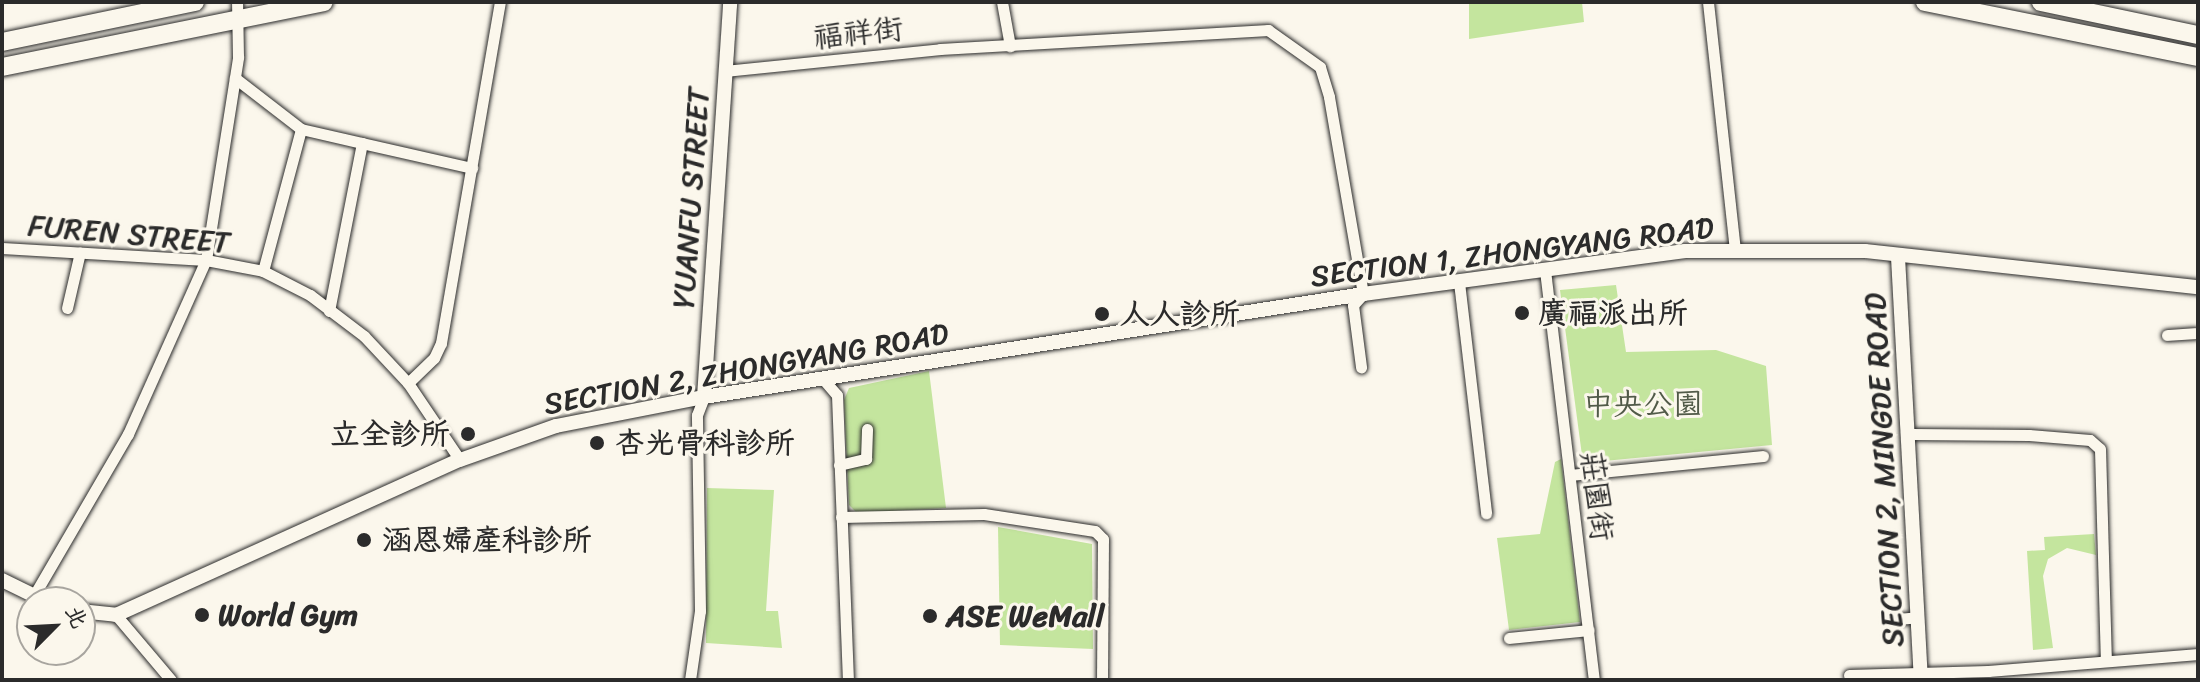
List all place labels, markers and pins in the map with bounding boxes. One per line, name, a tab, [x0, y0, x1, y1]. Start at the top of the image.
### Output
place label: 廣福派出所	[1538, 295, 1688, 331]
place label: 人人診所	[1120, 296, 1240, 332]
marker: 人人診所	[1091, 303, 1113, 325]
marker: 廣福派出所	[1513, 304, 1531, 322]
place label: 立全診所	[330, 416, 450, 452]
marker: 立全診所	[457, 423, 479, 445]
place label: 杏光骨科診所	[615, 425, 795, 461]
marker: 杏光骨科診所	[586, 432, 608, 454]
place label: 涵恩婦產科診所	[382, 522, 592, 558]
marker: 涵恩婦產科診所	[353, 529, 375, 551]
place label: World Gym	[218, 597, 358, 633]
place label: ASE WeMall	[946, 598, 1105, 634]
marker: World Gym	[193, 606, 211, 624]
marker: ASE WeMall	[921, 607, 939, 625]

